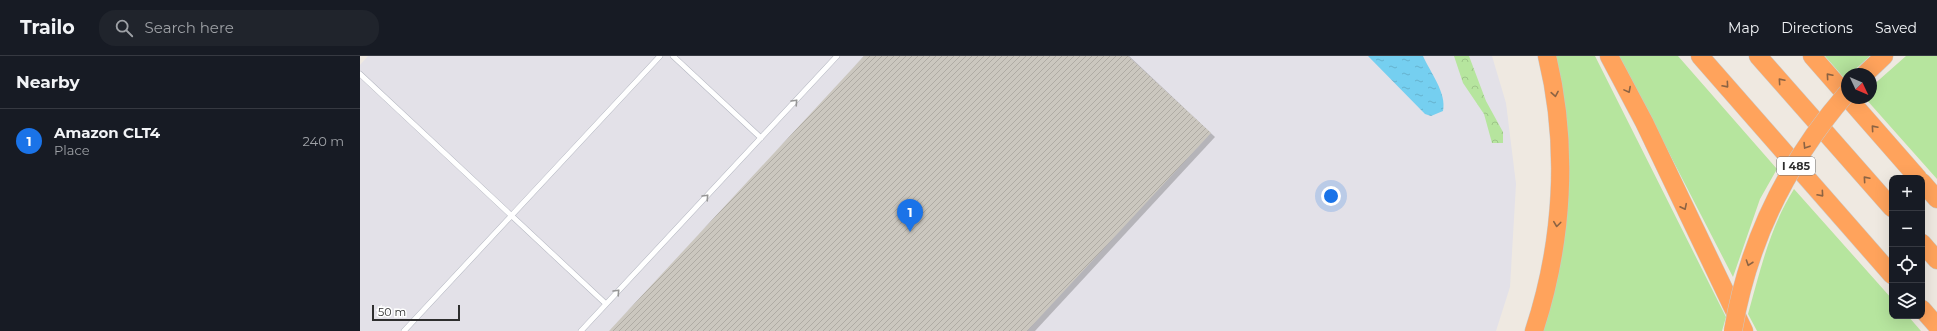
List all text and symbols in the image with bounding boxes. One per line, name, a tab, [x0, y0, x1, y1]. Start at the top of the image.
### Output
search box	[99, 10, 379, 46]
text: Trailo	[20, 16, 75, 39]
icon: search	[113, 17, 135, 39]
text: Search here	[145, 18, 234, 37]
text: Map	[1728, 19, 1759, 37]
text: Directions	[1781, 19, 1853, 37]
text: Saved	[1875, 19, 1917, 37]
north arrow	[1841, 68, 1877, 104]
text: Nearby	[16, 72, 80, 92]
one-way arrow	[1827, 74, 1834, 81]
one-way arrow	[1778, 79, 1785, 86]
one-way arrow	[1721, 81, 1728, 88]
one-way arrow	[1623, 86, 1631, 94]
one-way arrow	[1550, 91, 1559, 97]
one-way arrow	[790, 99, 797, 107]
text: Amazon CLT4	[54, 123, 160, 142]
one-way arrow	[1872, 125, 1879, 132]
text: 1	[26, 133, 32, 149]
text: 240 m	[303, 133, 344, 149]
text: Place	[54, 142, 90, 158]
one-way arrow	[1803, 142, 1811, 149]
road number: I 485	[1777, 157, 1815, 175]
map controls	[1889, 175, 1925, 319]
button: +	[1889, 175, 1925, 211]
one-way arrow	[1864, 176, 1871, 184]
your location	[1321, 186, 1341, 206]
one-way arrow	[1816, 189, 1823, 196]
one-way arrow	[701, 194, 709, 202]
pin: 1	[897, 199, 923, 232]
one-way arrow	[1679, 203, 1687, 211]
button: −	[1889, 211, 1925, 247]
one-way arrow	[1553, 221, 1562, 227]
button: locate	[1889, 247, 1925, 283]
one-way arrow	[1746, 259, 1754, 266]
button: layers	[1889, 283, 1925, 319]
one-way arrow	[613, 289, 620, 297]
scale bar	[372, 303, 460, 322]
text: 50 m	[378, 305, 406, 319]

